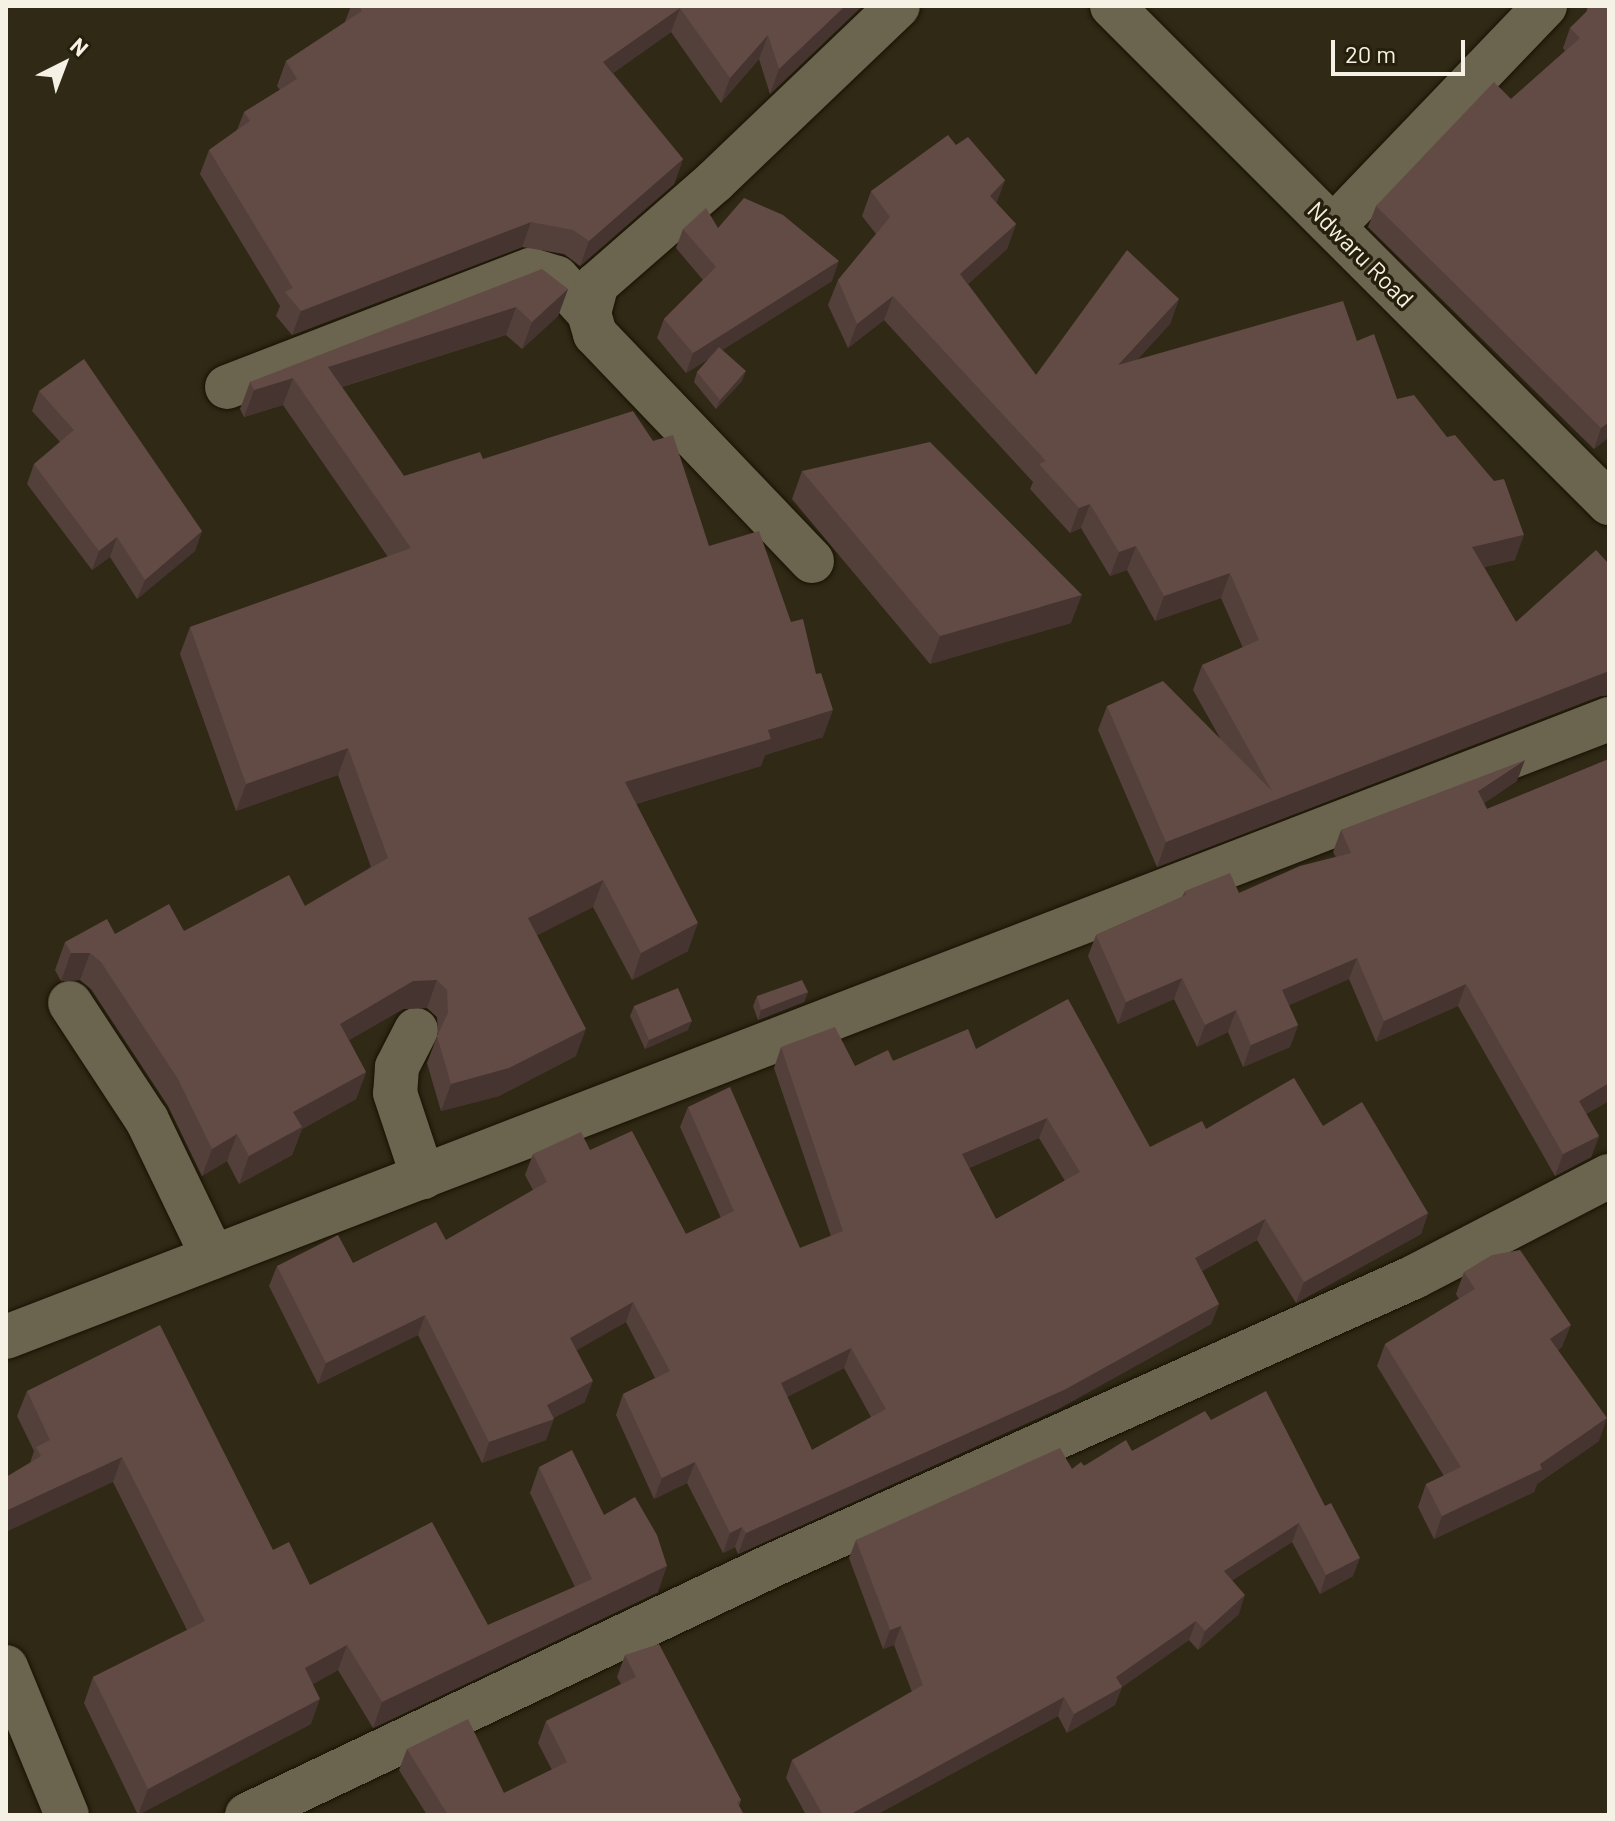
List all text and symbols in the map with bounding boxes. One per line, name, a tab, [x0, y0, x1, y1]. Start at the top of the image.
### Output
north arrow	[24, 24, 104, 104]
scale bar	[1335, 24, 1469, 74]
text: N	[66, 32, 94, 61]
text: 20 m	[1345, 39, 1396, 68]
street label: Ndwaru Road	[1302, 195, 1420, 313]

